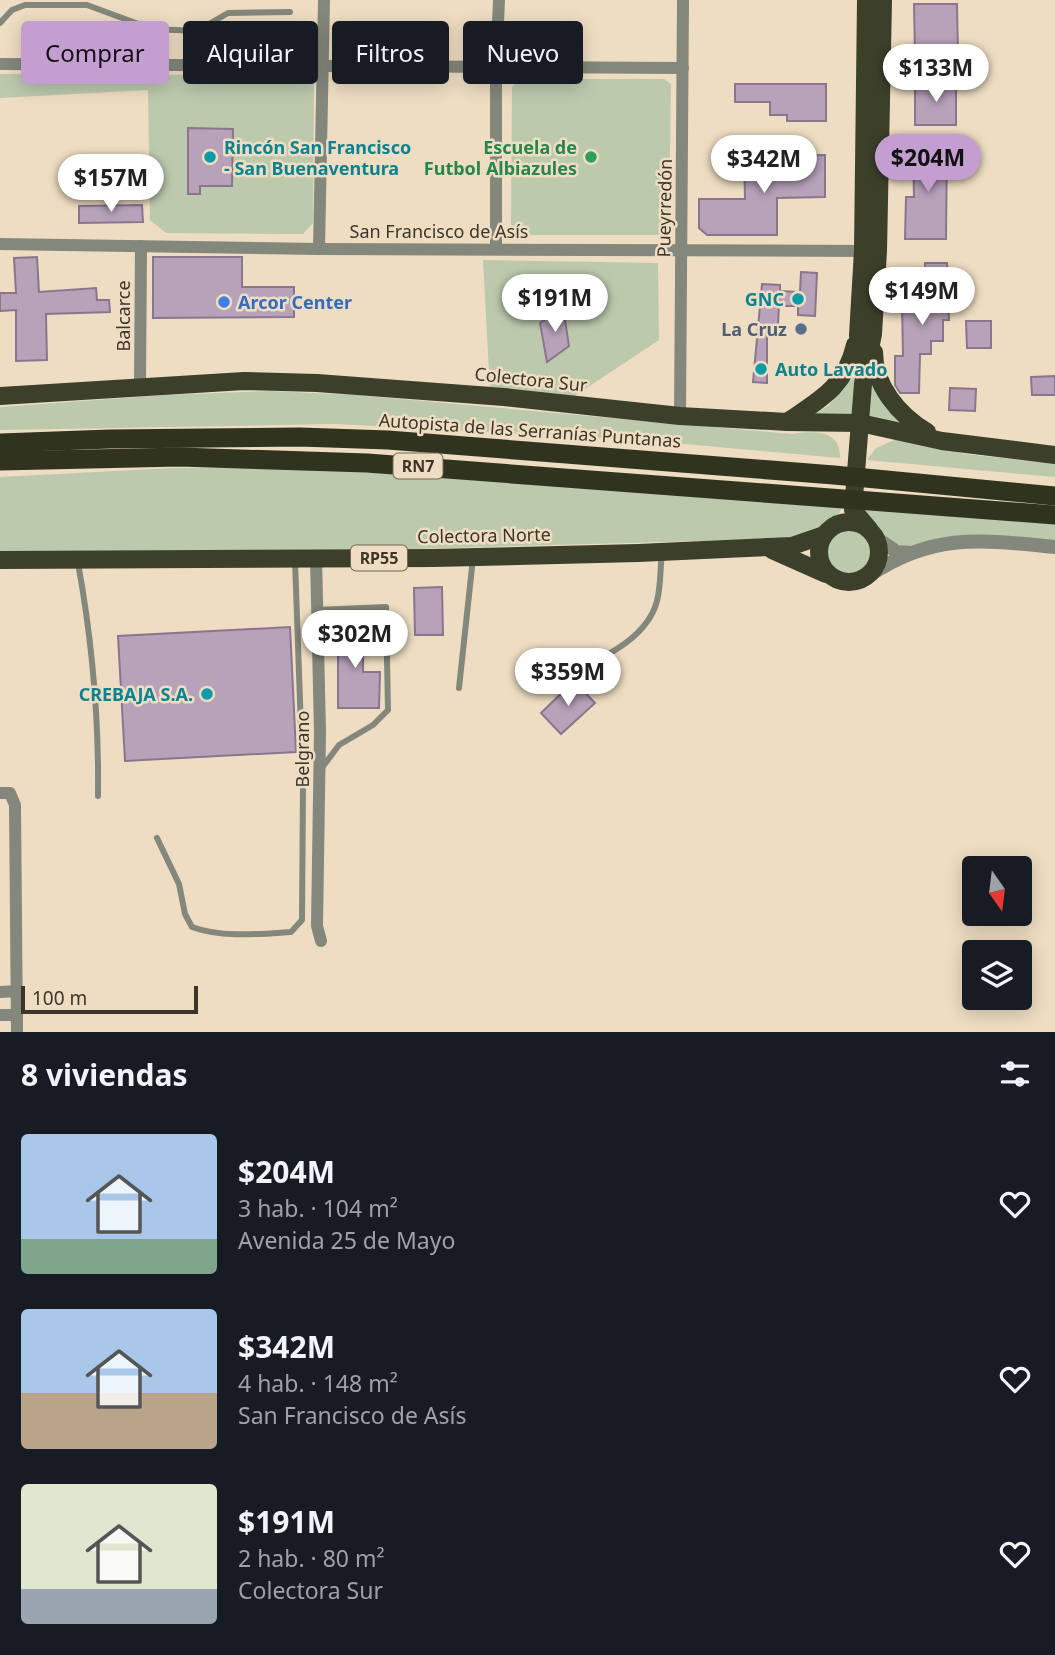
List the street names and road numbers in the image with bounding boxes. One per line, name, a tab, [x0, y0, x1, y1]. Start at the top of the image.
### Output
street label: Pueyrredón	[651, 158, 677, 258]
street label: San Francisco de Asís	[350, 219, 528, 243]
street label: Balcarce	[111, 280, 135, 352]
street label: Colectora Sur	[473, 361, 589, 397]
street label: Autopista de las Serranías Puntanas	[378, 407, 682, 453]
road number: RN7	[394, 453, 442, 478]
street label: Colectora Norte	[417, 522, 551, 548]
road number: RP55	[351, 545, 407, 570]
street label: Belgrano	[290, 711, 314, 787]

